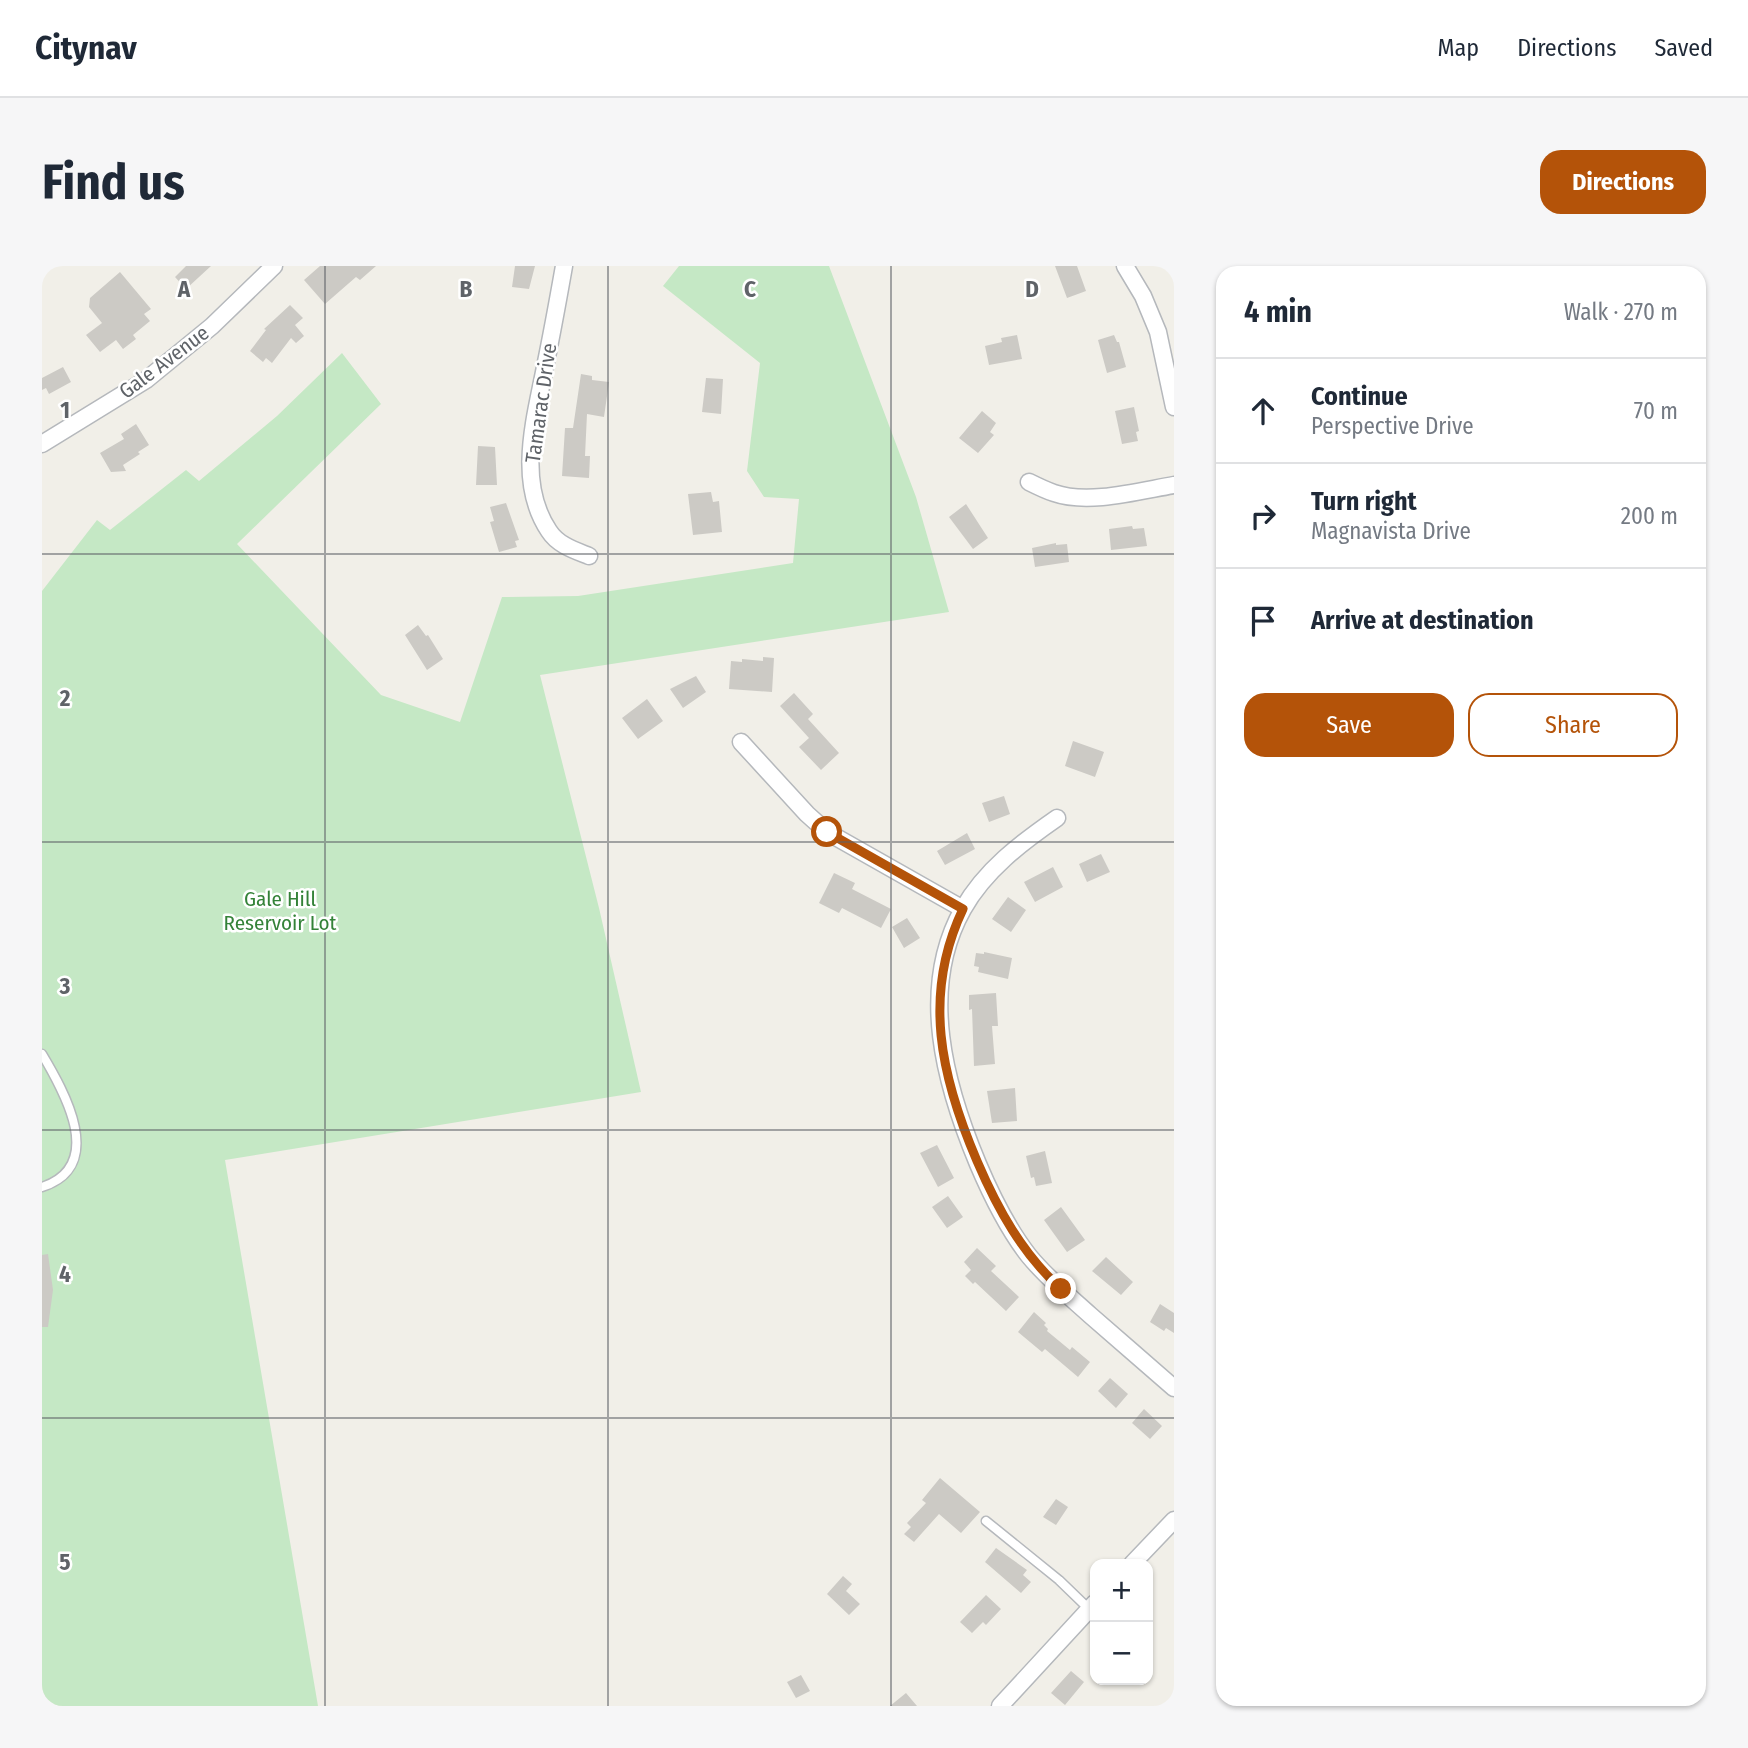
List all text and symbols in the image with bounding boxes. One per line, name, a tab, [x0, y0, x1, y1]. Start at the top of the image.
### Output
text: Citynav	[35, 28, 137, 68]
text: Map	[1438, 34, 1479, 62]
text: Directions	[1517, 34, 1616, 62]
text: Saved	[1654, 34, 1713, 62]
button: Directions	[1540, 150, 1706, 214]
text: Find us	[42, 153, 185, 212]
text: A	[177, 275, 191, 303]
text: B	[460, 275, 473, 303]
text: C	[744, 275, 756, 303]
text: D	[1025, 275, 1039, 303]
text: 4 min	[1244, 294, 1312, 330]
text: Walk · 270 m	[1564, 298, 1678, 326]
street label: Gale Avenue	[114, 320, 214, 404]
street label: Tamarac Drive	[520, 341, 562, 465]
text: Continue	[1311, 381, 1408, 412]
icon: ahead	[1244, 392, 1282, 430]
text: 1	[60, 396, 70, 424]
text: 70 m	[1634, 397, 1678, 425]
text: Perspective Drive	[1311, 412, 1474, 440]
text: Turn right	[1311, 486, 1417, 517]
icon: right	[1244, 497, 1282, 535]
text: 200 m	[1621, 502, 1678, 530]
text: Magnavista Drive	[1311, 517, 1471, 545]
icon: arrive	[1244, 602, 1282, 640]
text: Arrive at destination	[1311, 605, 1534, 636]
text: 2	[59, 684, 71, 712]
button: Save	[1244, 693, 1454, 757]
button: Share	[1468, 693, 1678, 757]
route start	[811, 816, 842, 847]
park label: Gale Hill Reservoir Lot	[224, 886, 337, 936]
text: 3	[59, 972, 71, 1000]
text: 4	[59, 1260, 71, 1288]
route end	[1045, 1273, 1076, 1304]
text: 5	[59, 1548, 71, 1576]
map controls	[1090, 1559, 1153, 1685]
button: +	[1090, 1559, 1153, 1622]
button: −	[1090, 1622, 1153, 1685]

